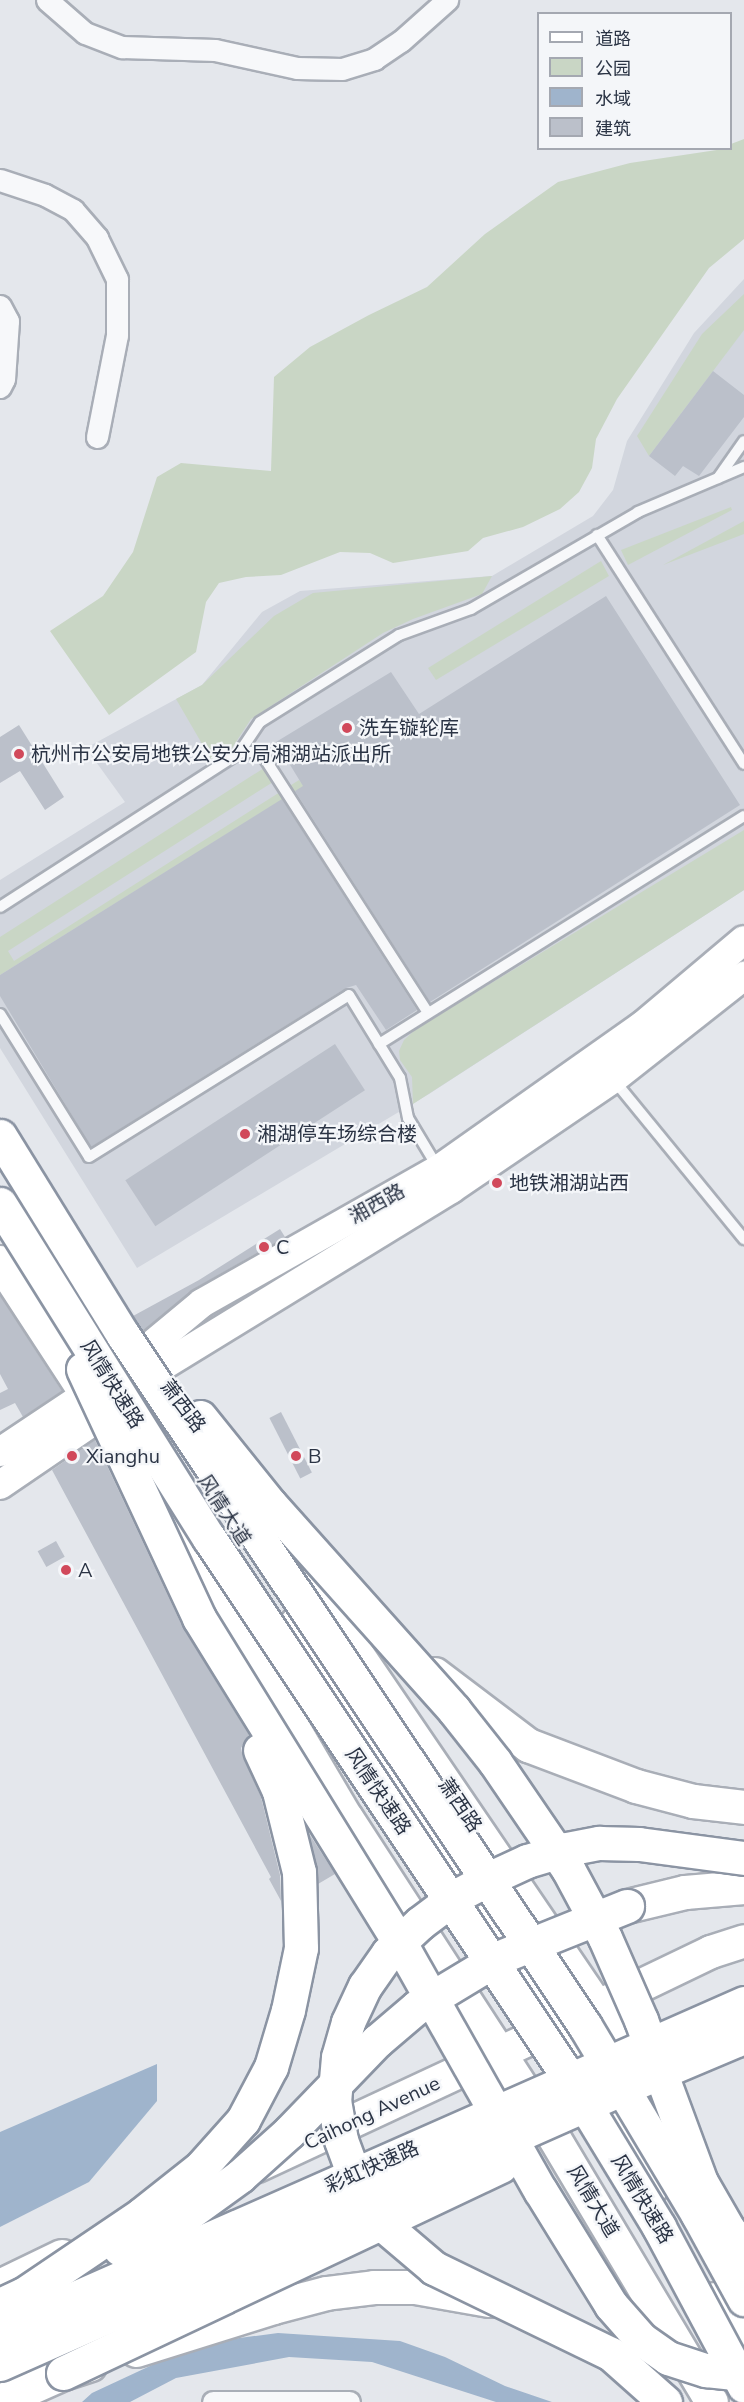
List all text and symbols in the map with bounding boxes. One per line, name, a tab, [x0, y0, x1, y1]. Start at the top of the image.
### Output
legend	[537, 12, 732, 150]
text: 道路	[595, 27, 631, 51]
text: 公园	[595, 57, 631, 81]
text: 水域	[595, 87, 631, 111]
text: 建筑	[595, 117, 631, 141]
place label: 洗车镟轮库	[359, 716, 459, 740]
marker: 洗车镟轮库	[340, 721, 354, 735]
place label: 杭州市公安局地铁公安分局湘湖站派出所	[31, 742, 391, 766]
marker: 杭州市公安局地铁公安分局湘湖站派出所	[12, 747, 26, 761]
place label: 湘湖停车场综合楼	[257, 1122, 417, 1146]
marker: 湘湖停车场综合楼	[238, 1127, 252, 1141]
place label: 地铁湘湖站西	[509, 1171, 629, 1195]
marker: 地铁湘湖站西	[490, 1176, 504, 1190]
street label: 湘西路	[345, 1179, 409, 1229]
place label: C	[276, 1235, 289, 1259]
marker: C	[257, 1240, 271, 1254]
street label: 风情快速路	[75, 1335, 149, 1433]
street label: 萧西路	[155, 1375, 211, 1437]
place label: Xianghu	[86, 1444, 160, 1468]
place label: B	[308, 1444, 322, 1468]
marker: Xianghu	[63, 1447, 81, 1465]
marker: B	[289, 1449, 303, 1463]
street label: 风情大道	[192, 1470, 256, 1550]
place label: A	[78, 1558, 93, 1582]
marker: A	[59, 1563, 73, 1577]
street label: 风情快速路	[340, 1743, 416, 1839]
street label: 萧西路	[433, 1773, 487, 1837]
street label: Caihong Avenue	[300, 2071, 444, 2155]
street label: 彩虹快速路	[321, 2136, 423, 2198]
street label: 风情快速路	[606, 2150, 678, 2248]
street label: 风情大道	[562, 2161, 624, 2241]

